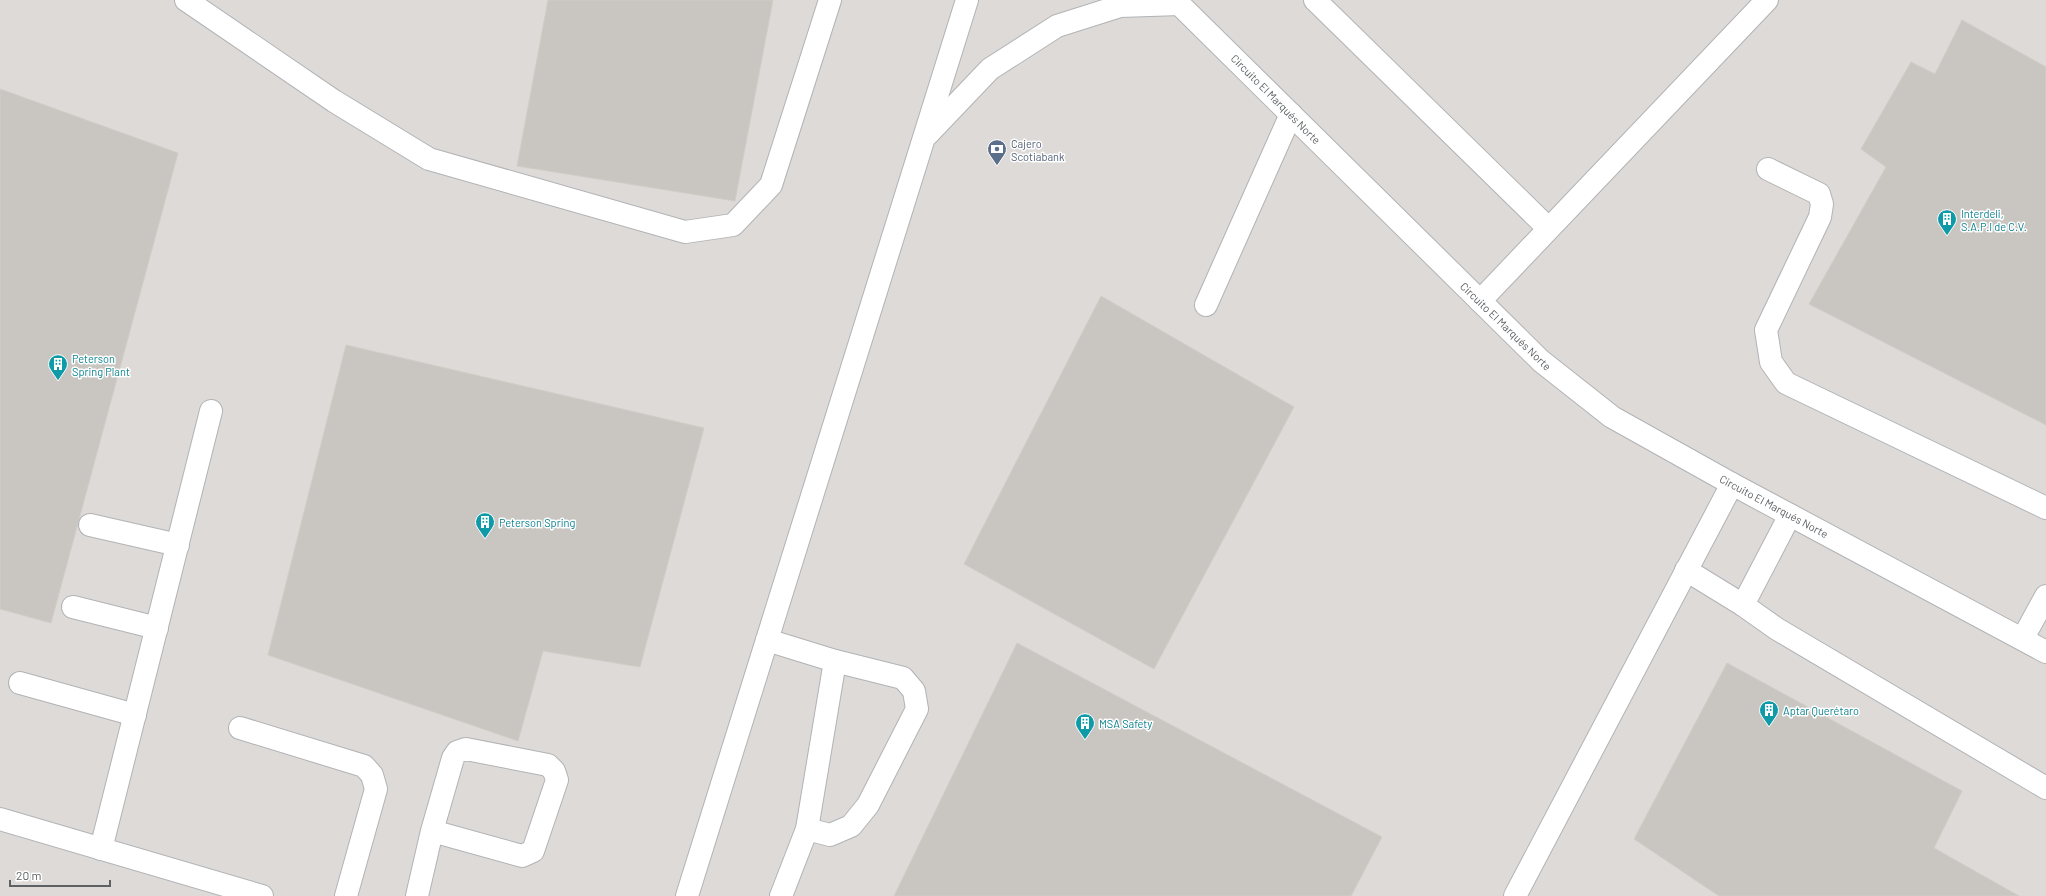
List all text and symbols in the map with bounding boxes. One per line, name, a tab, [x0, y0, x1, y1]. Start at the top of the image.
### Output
street label: Circuito El Marqués Norte	[1229, 52, 1324, 147]
place label: Cajero Scotiabank	[1011, 137, 1065, 163]
bank icon: Cajero Scotiabank	[986, 138, 1008, 166]
place label: Interdeli, S.A.P.I de C.V.	[1961, 207, 2027, 233]
building icon: Interdeli, S.A.P.I de C.V.	[1936, 208, 1958, 236]
street label: Circuito El Marqués Norte	[1458, 279, 1554, 373]
place label: Peterson Spring Plant	[72, 352, 130, 378]
building icon: Peterson Spring Plant	[47, 353, 69, 381]
street label: Circuito El Marqués Norte	[1717, 472, 1831, 540]
building icon: Peterson Spring	[474, 511, 496, 539]
place label: Peterson Spring	[499, 516, 575, 529]
building icon: Aptar Querétaro	[1758, 699, 1780, 727]
place label: Aptar Querétaro	[1783, 704, 1859, 717]
building icon: MSA Safety	[1074, 712, 1096, 740]
place label: MSA Safety	[1099, 717, 1152, 730]
scale bar	[10, 862, 110, 888]
text: 20 m	[16, 868, 42, 882]

